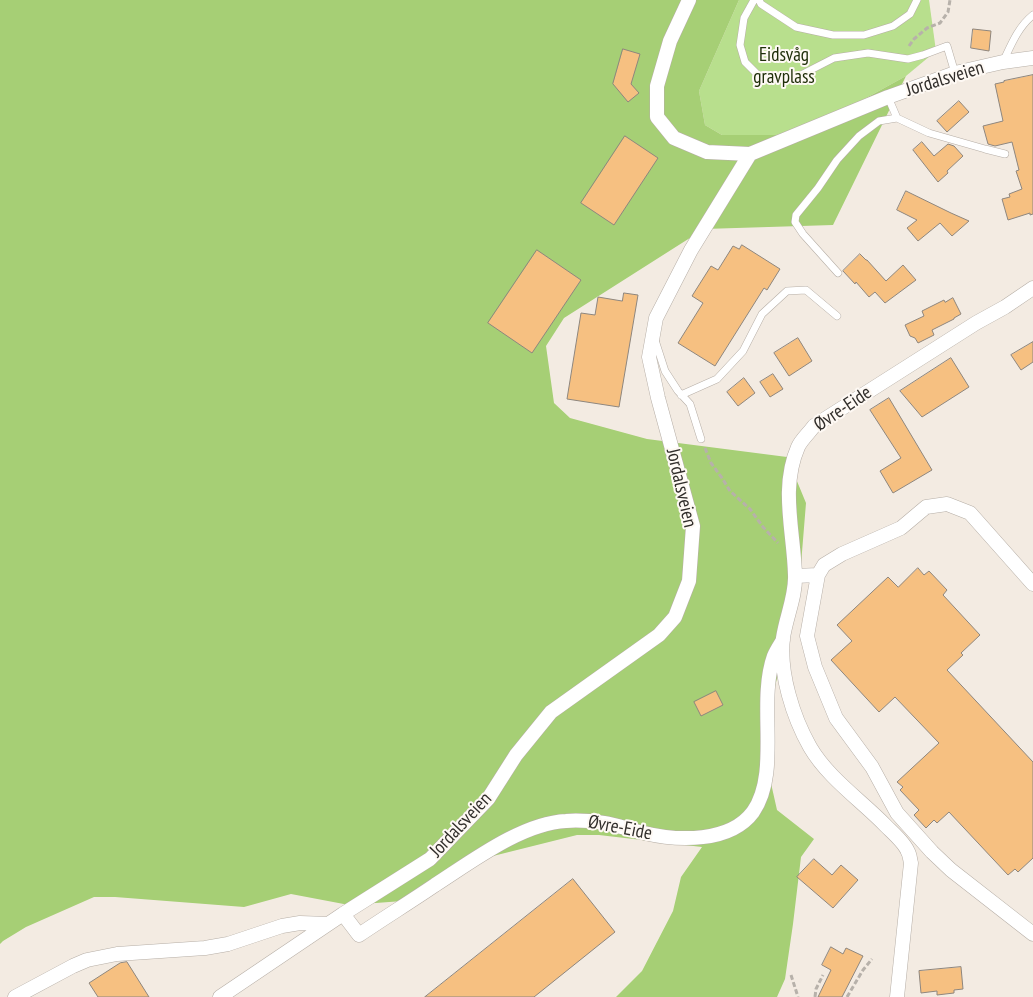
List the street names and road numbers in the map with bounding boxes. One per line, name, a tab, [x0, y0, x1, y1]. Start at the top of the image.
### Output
street label: Jordalsveien	[903, 56, 987, 102]
street label: Øvre-Eide	[810, 382, 876, 436]
street label: Jordalsveien	[661, 446, 701, 530]
street label: Jordalsveien	[425, 788, 497, 862]
street label: Øvre-Eide	[586, 811, 654, 845]

